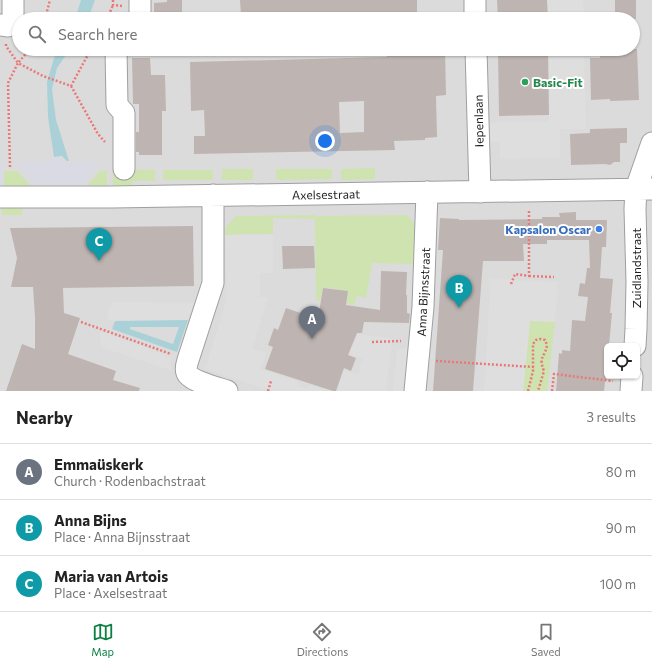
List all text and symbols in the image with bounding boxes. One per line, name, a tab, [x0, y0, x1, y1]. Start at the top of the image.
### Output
search box	[12, 12, 640, 56]
icon: search	[26, 23, 48, 45]
text: Search here	[58, 25, 137, 43]
place label: Basic-Fit	[533, 75, 582, 89]
marker: Basic-Fit	[520, 77, 530, 87]
street label: Iepenlaan	[471, 95, 485, 147]
your location	[315, 131, 335, 151]
street label: Axelsestraat	[292, 186, 360, 202]
place label: Kapsalon Oscar	[505, 222, 591, 236]
marker: Kapsalon Oscar	[594, 224, 604, 234]
pin: C	[86, 228, 112, 261]
street label: Zuidlandstraat	[629, 228, 643, 308]
street label: Anna Bijnsstraat	[414, 247, 432, 337]
pin: B	[446, 275, 472, 308]
pin: A	[299, 306, 325, 339]
map controls	[604, 343, 640, 379]
button: locate	[604, 343, 640, 379]
text: Nearby	[16, 407, 73, 428]
text: 3 results	[587, 409, 636, 425]
text: Emmaüskerk	[54, 455, 144, 473]
text: A	[24, 464, 34, 480]
text: 80 m	[606, 464, 636, 480]
text: Church · Rodenbachstraat	[54, 473, 206, 489]
text: Anna Bijns	[54, 511, 127, 529]
text: B	[25, 520, 33, 536]
text: 90 m	[606, 520, 636, 536]
text: Place · Anna Bijnsstraat	[54, 529, 190, 545]
text: Maria van Artois	[54, 567, 168, 585]
text: C	[25, 576, 33, 592]
text: 100 m	[600, 576, 636, 592]
text: Place · Axelsestraat	[54, 585, 167, 601]
tab: Map	[91, 621, 114, 658]
tab: Directions	[297, 621, 348, 658]
tab: Saved	[531, 621, 561, 658]

